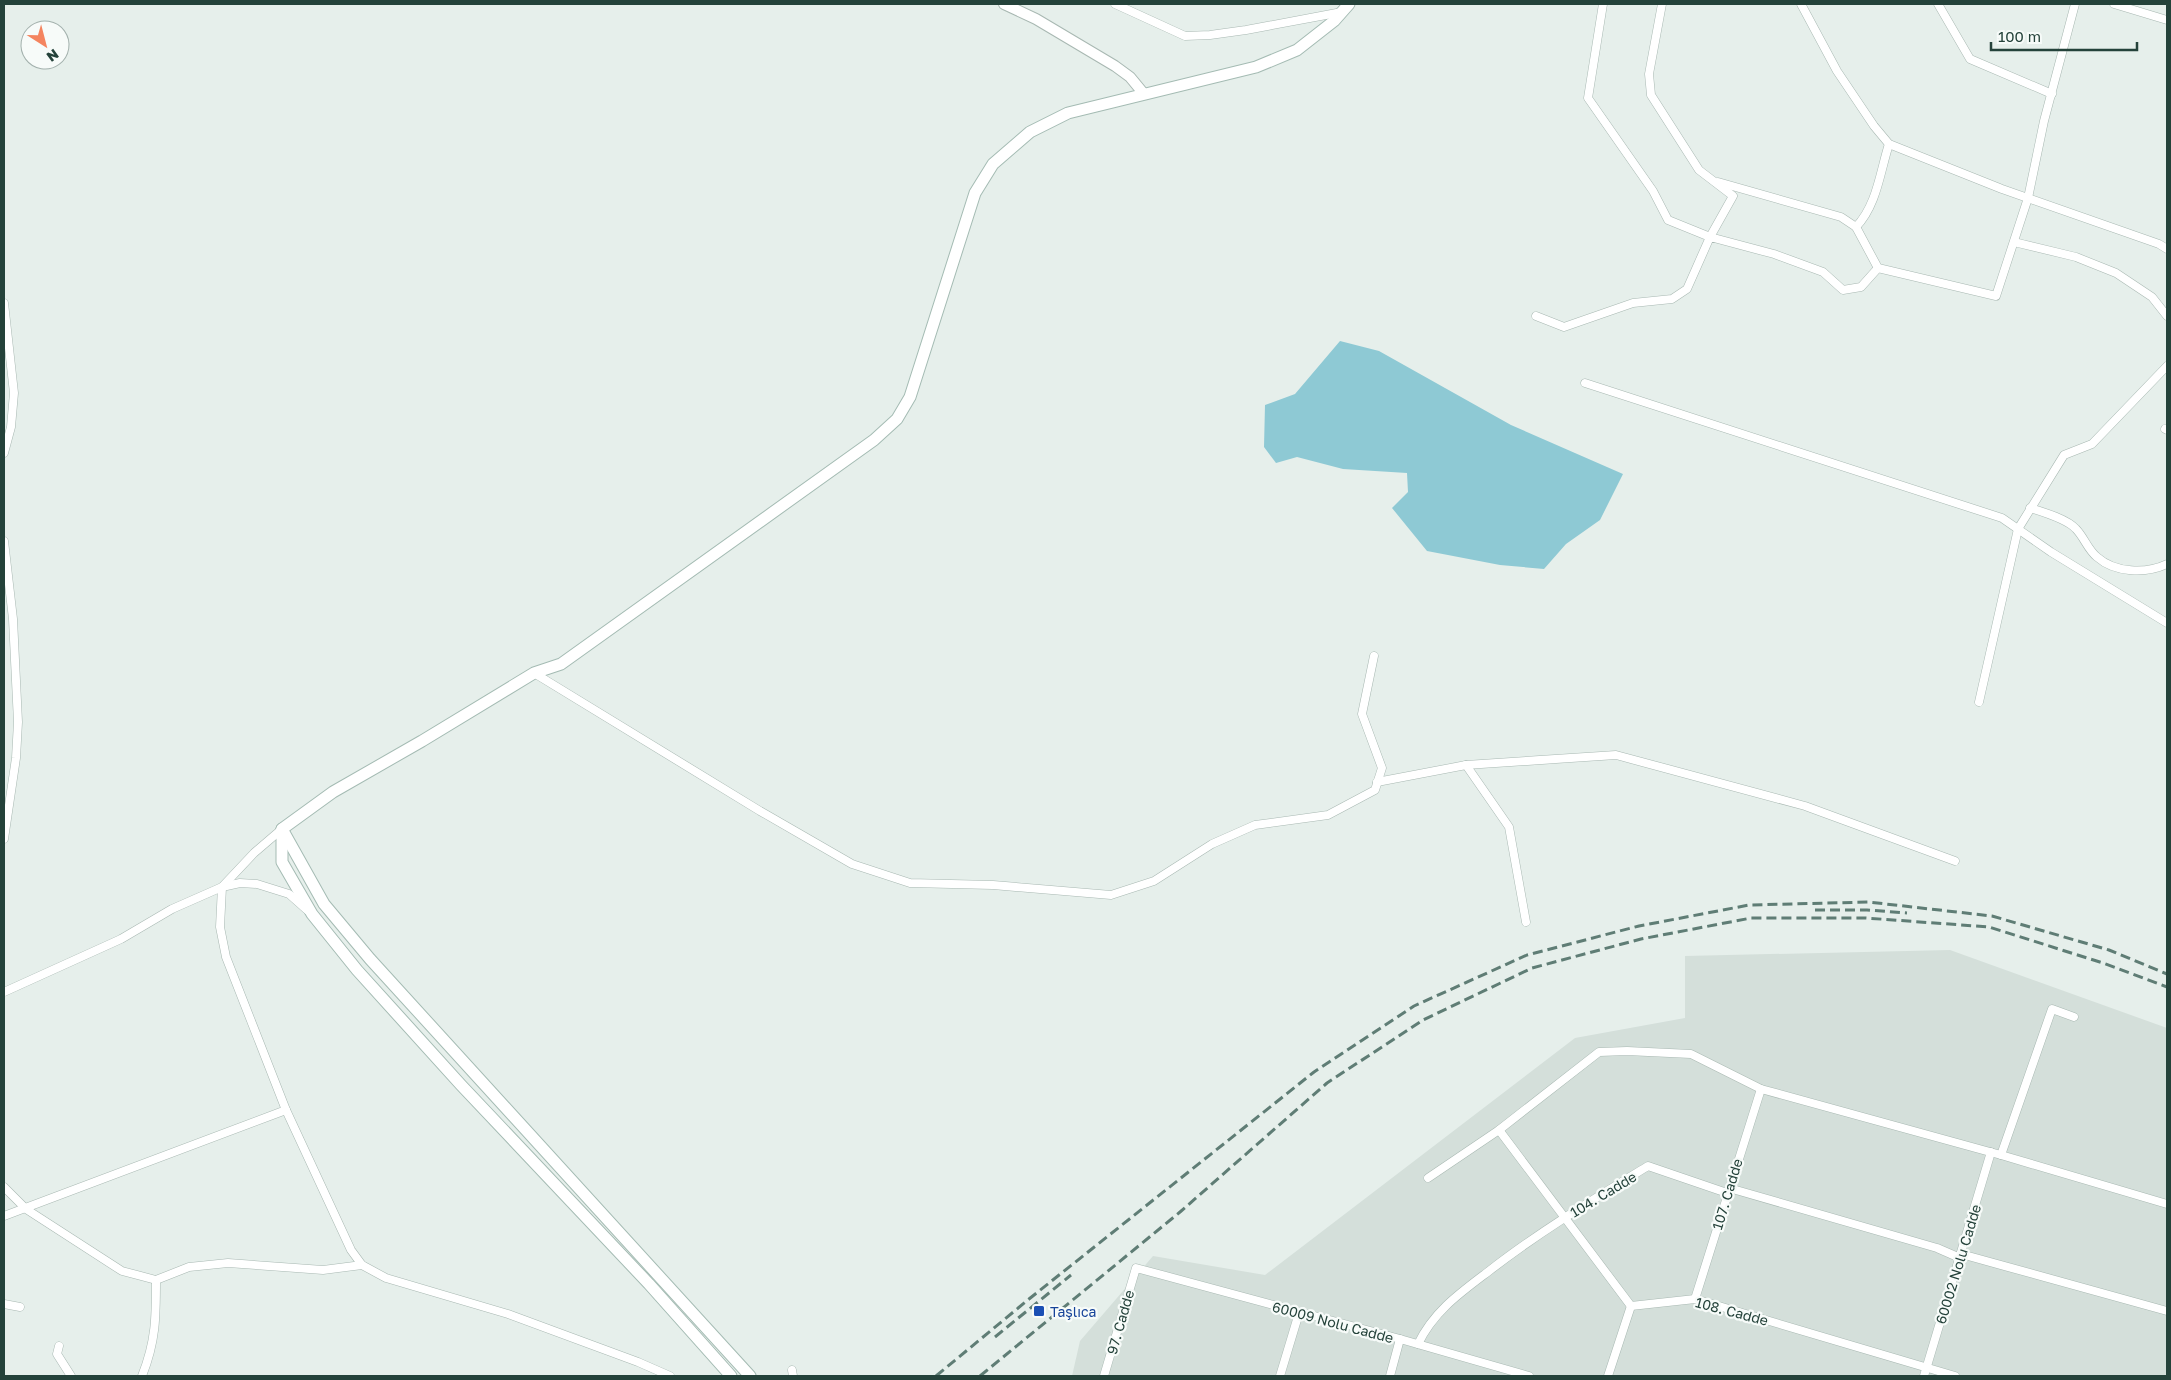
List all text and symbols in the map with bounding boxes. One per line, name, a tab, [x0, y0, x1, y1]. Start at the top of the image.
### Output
north arrow	[20, 20, 70, 70]
scale bar	[1991, 20, 2137, 52]
text: 100 m	[1998, 27, 2041, 45]
text: N	[44, 46, 62, 66]
street label: 107. Cadde	[1708, 1156, 1746, 1232]
street label: 104. Cadde	[1567, 1168, 1639, 1220]
street label: 60002 Nolu Cadde	[1932, 1202, 1984, 1326]
street label: 97. Cadde	[1103, 1288, 1137, 1356]
street label: 108. Cadde	[1694, 1293, 1770, 1329]
street label: 60009 Nolu Cadde	[1271, 1298, 1395, 1346]
place label: Taşlıca	[1050, 1303, 1097, 1320]
marker: Taşlıca	[1032, 1304, 1046, 1318]

